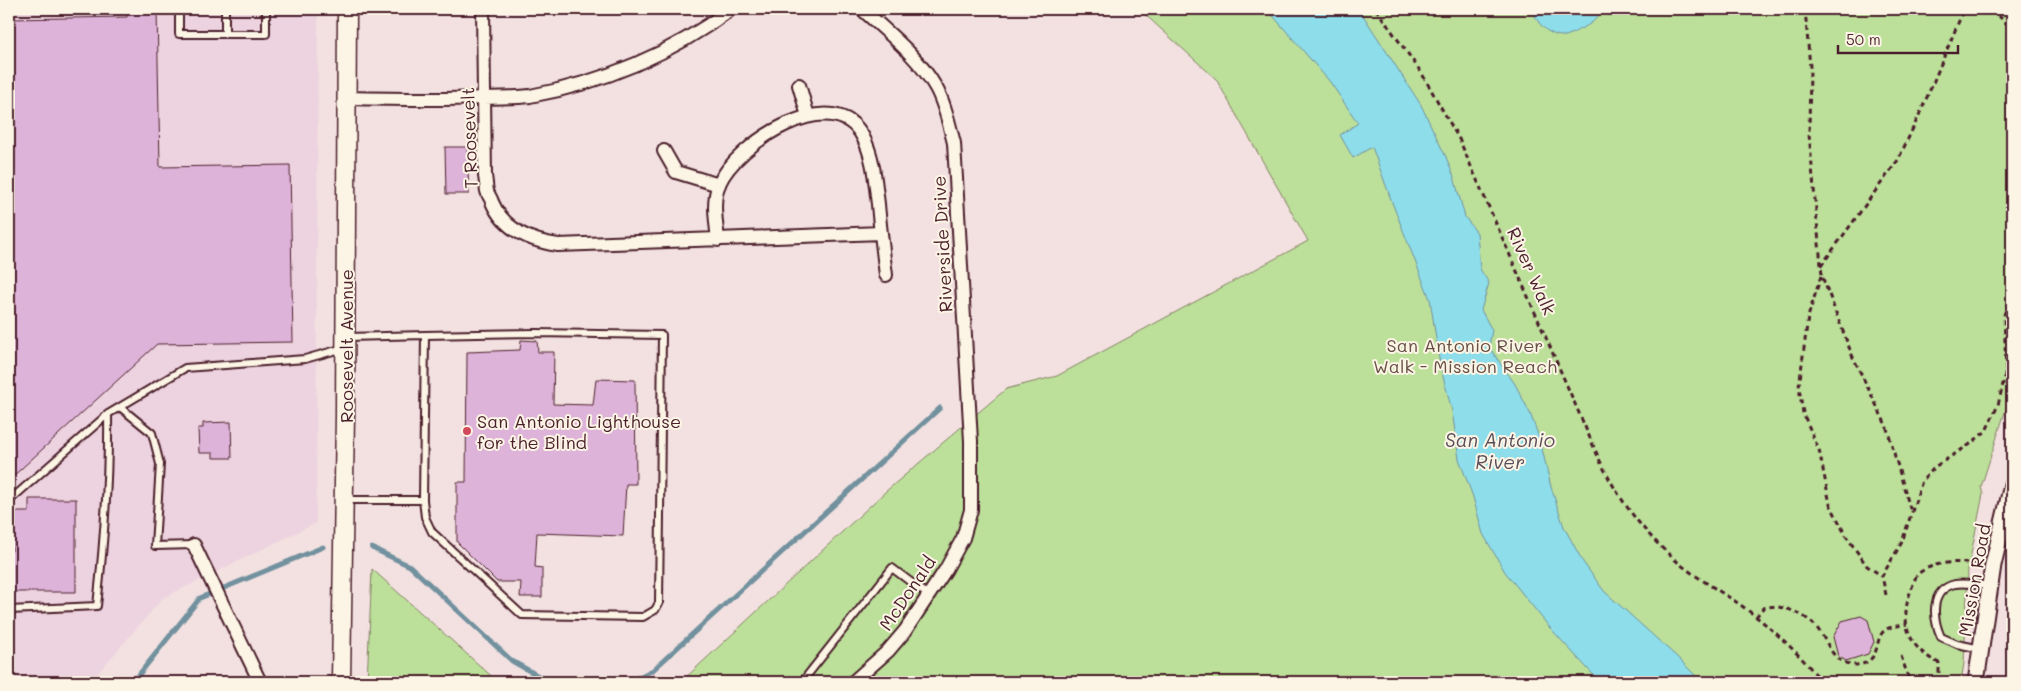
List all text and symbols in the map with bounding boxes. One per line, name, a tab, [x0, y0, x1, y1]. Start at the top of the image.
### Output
scale bar	[1838, 22, 1958, 54]
text: 50 m	[1846, 29, 1881, 49]
street label: T Roosevelt	[455, 87, 483, 189]
street label: Riverside Drive	[926, 175, 958, 313]
street label: River Walk	[1502, 223, 1562, 319]
street label: Roosevelt Avenue	[334, 269, 358, 423]
park label: San Antonio River Walk - Mission Reach	[1373, 333, 1557, 378]
place label: San Antonio Lighthouse for the Blind	[477, 409, 681, 454]
marker: San Antonio Lighthouse for the Blind	[461, 425, 473, 437]
water label: San Antonio River	[1445, 427, 1555, 474]
street label: Mission Road	[1952, 522, 1996, 638]
street label: McDonald	[873, 551, 941, 635]

